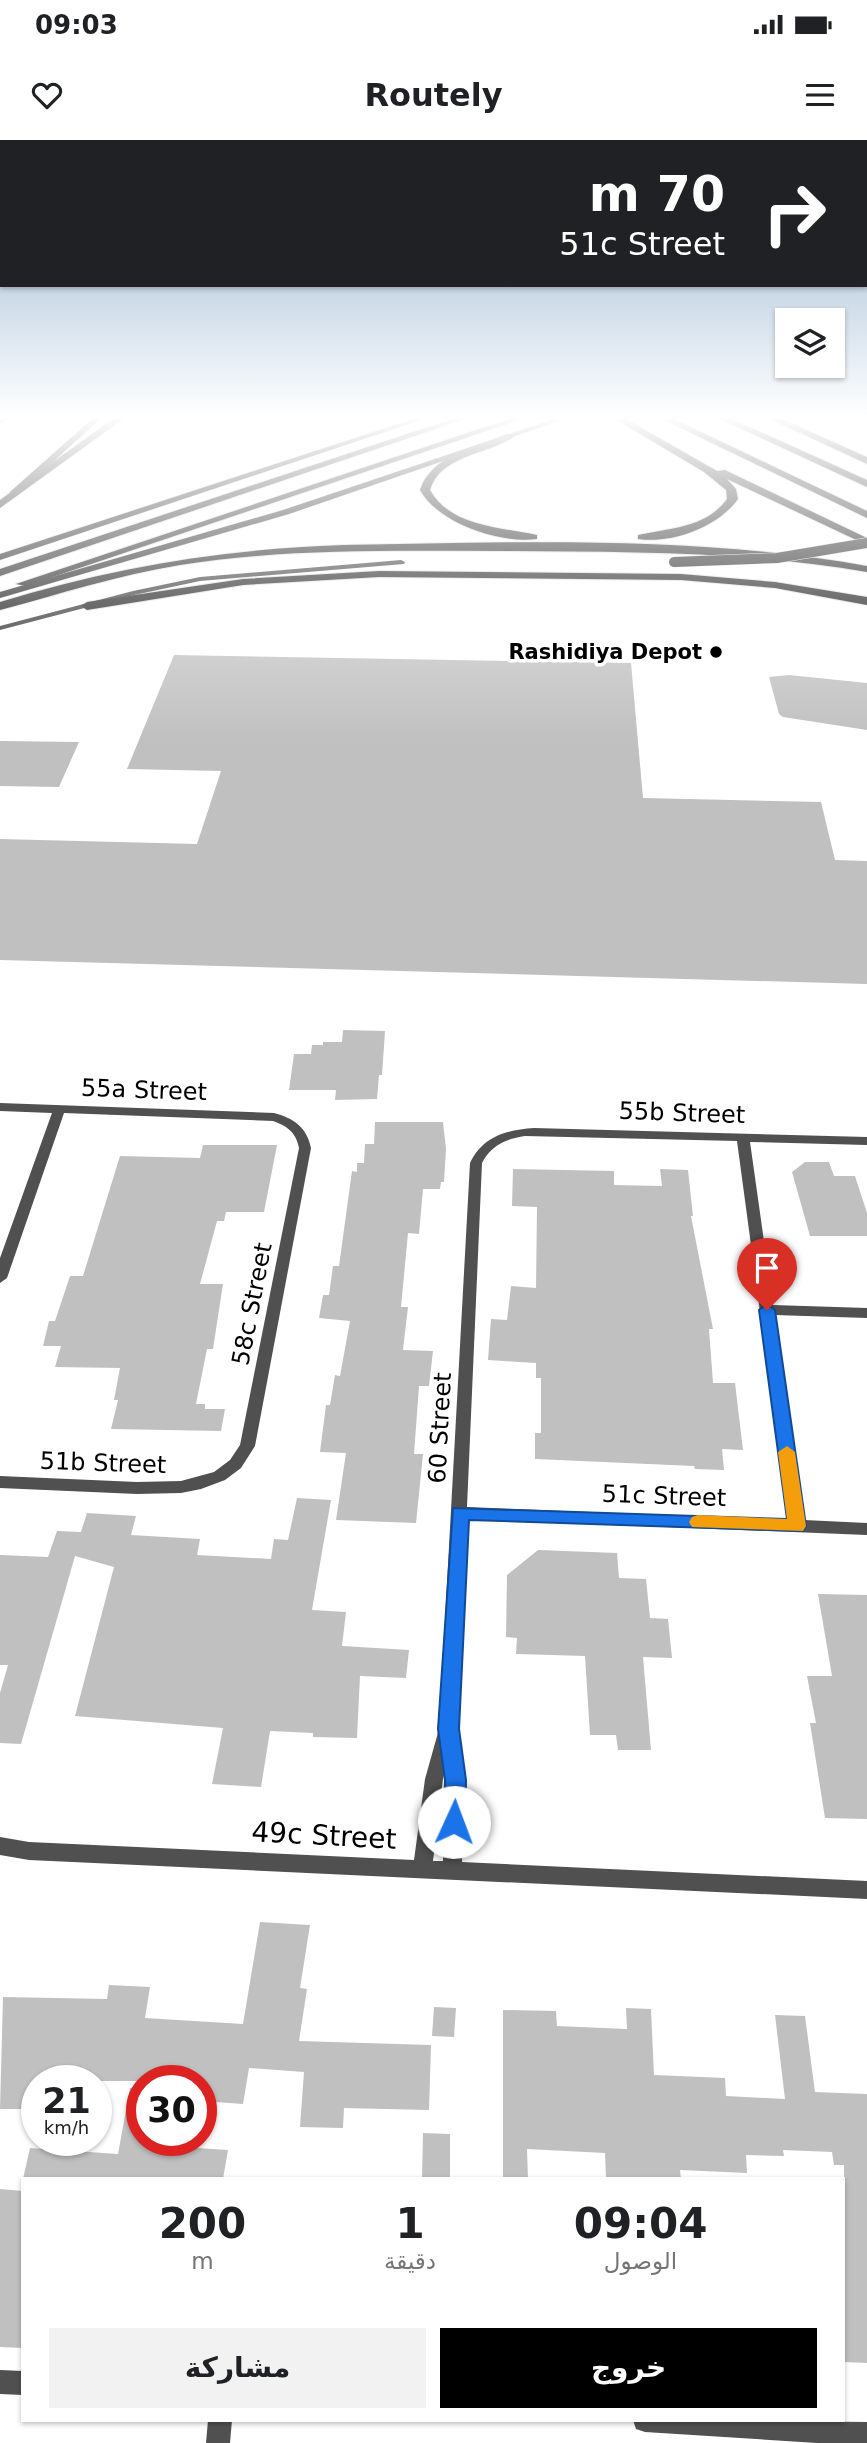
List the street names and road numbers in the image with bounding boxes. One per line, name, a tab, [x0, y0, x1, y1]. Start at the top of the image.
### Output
street label: 55a Street	[81, 1074, 207, 1106]
street label: 55b Street	[618, 1097, 746, 1129]
street label: 58c Street	[226, 1240, 278, 1368]
street label: 60 Street	[423, 1372, 457, 1484]
street label: 51b Street	[39, 1447, 167, 1479]
street label: 51c Street	[601, 1480, 727, 1512]
street label: 49c Street	[251, 1815, 397, 1856]

